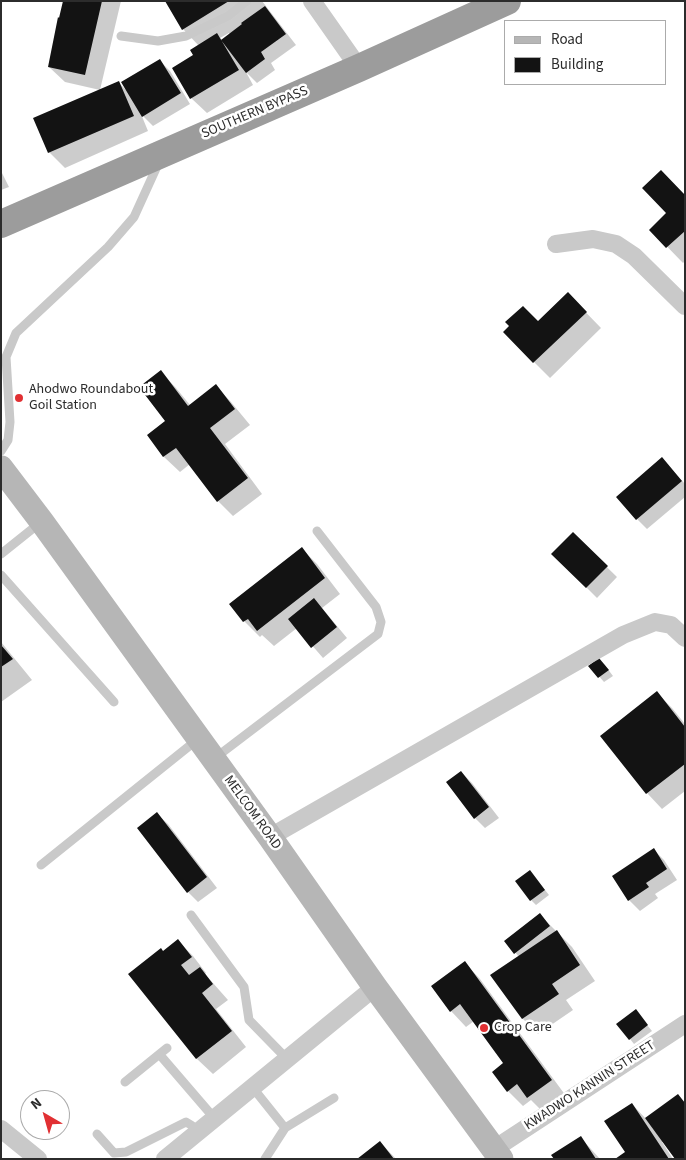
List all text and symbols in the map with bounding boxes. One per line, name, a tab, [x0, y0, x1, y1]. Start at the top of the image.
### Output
legend	[503, 20, 666, 85]
text: Road	[551, 29, 583, 50]
text: Building	[551, 54, 603, 75]
street label: SOUTHERN BYPASS	[199, 83, 311, 143]
place label: Ahodwo Roundabout Goil Station	[29, 382, 153, 414]
marker: Ahodwo Roundabout Goil Station	[13, 392, 25, 404]
street label: MELCOM ROAD	[220, 773, 284, 853]
place label: Crop Care	[494, 1020, 552, 1036]
marker: Crop Care	[478, 1022, 490, 1034]
street label: KWADWO KANNIN STREET	[522, 1037, 658, 1135]
north arrow	[20, 1090, 70, 1140]
text: N	[27, 1093, 46, 1115]

